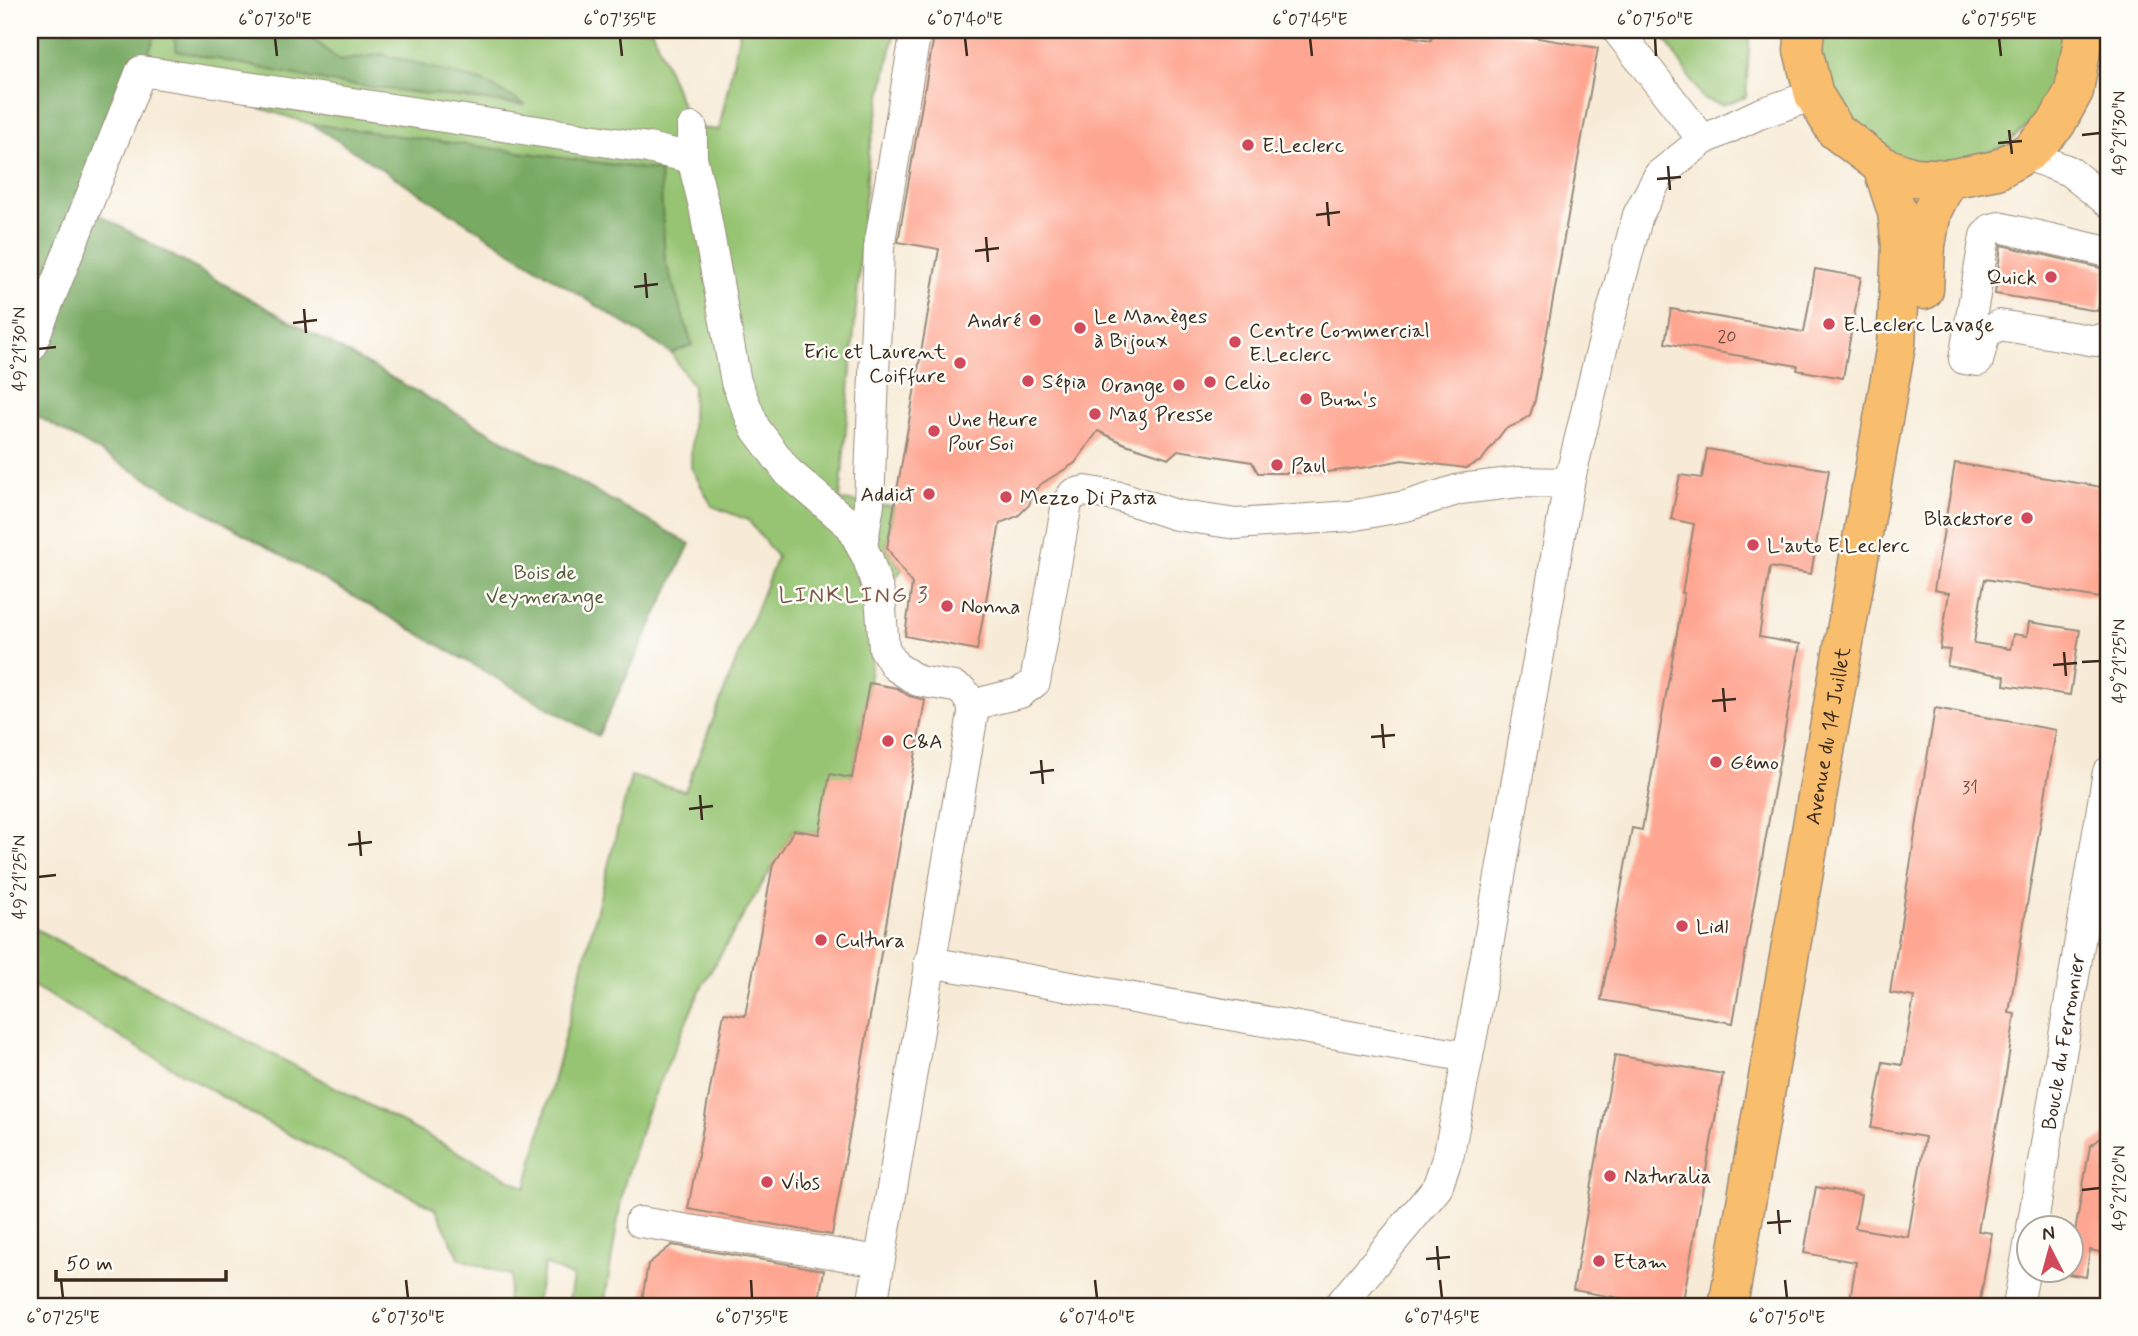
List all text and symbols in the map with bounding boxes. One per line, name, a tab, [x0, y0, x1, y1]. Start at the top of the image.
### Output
text: 6°07'30"E	[238, 8, 312, 32]
text: 6°07'35"E	[583, 8, 657, 32]
text: 6°07'40"E	[927, 8, 1003, 32]
text: 6°07'45"E	[1272, 8, 1348, 32]
text: 6°07'50"E	[1617, 8, 1693, 32]
text: 6°07'55"E	[1961, 8, 2037, 32]
text: 49°21'30"N	[2108, 91, 2132, 175]
place label: E.Leclerc	[1262, 132, 1345, 160]
marker: E.Leclerc	[1240, 137, 1256, 153]
place label: Quick	[1986, 264, 2037, 292]
marker: Quick	[2043, 269, 2059, 285]
place label: Le Manèges à Bijoux	[1094, 303, 1207, 355]
text: 49°21'30"N	[8, 307, 32, 391]
place label: André	[967, 307, 1021, 335]
place label: E.Leclerc Lavage	[1843, 311, 1994, 341]
marker: André	[1027, 312, 1043, 328]
marker: E.Leclerc Lavage	[1821, 316, 1837, 332]
place label: Centre Commercial E.Leclerc	[1249, 317, 1430, 369]
marker: Le Manèges à Bijoux	[1072, 320, 1088, 336]
house number: 20	[1717, 325, 1737, 349]
marker: Centre Commercial E.Leclerc	[1227, 334, 1243, 350]
place label: Eric et Laurent Coiffure	[804, 338, 947, 390]
marker: Eric et Laurent Coiffure	[952, 355, 968, 371]
place label: Sépia	[1042, 368, 1086, 396]
place label: Celio	[1224, 369, 1271, 397]
place label: Orange	[1101, 372, 1165, 401]
marker: Sépia	[1020, 373, 1036, 389]
marker: Celio	[1202, 374, 1218, 390]
marker: Orange	[1171, 377, 1187, 393]
place label: Bum's	[1320, 386, 1377, 414]
marker: Bum's	[1298, 391, 1314, 407]
place label: Mag Presse	[1109, 401, 1213, 431]
place label: Une Heure Pour Soi	[948, 406, 1038, 458]
marker: Mag Presse	[1087, 406, 1103, 422]
marker: Une Heure Pour Soi	[926, 423, 942, 439]
place label: Paul	[1291, 452, 1326, 480]
marker: Paul	[1269, 457, 1285, 473]
place label: Addict	[861, 481, 915, 509]
place label: Mezzo Di Pasta	[1020, 484, 1157, 512]
marker: Addict	[921, 486, 937, 502]
marker: Mezzo Di Pasta	[998, 489, 1014, 505]
place label: Blackstore	[1924, 505, 2013, 533]
marker: Blackstore	[2019, 510, 2035, 526]
place label: L'auto E.Leclerc	[1767, 532, 1910, 560]
marker: L'auto E.Leclerc	[1745, 537, 1761, 553]
park label: Bois de Veymerange	[486, 559, 604, 612]
district label: LINKLING 3	[778, 581, 930, 611]
place label: Nonna	[961, 593, 1021, 621]
marker: Nonna	[939, 598, 955, 614]
text: 49°21'25"N	[2108, 619, 2132, 703]
street label: Avenue du 14 Juillet	[1799, 644, 1858, 827]
place label: C&A	[902, 728, 943, 756]
marker: C&A	[880, 733, 896, 749]
place label: Gémo	[1730, 749, 1779, 777]
marker: Gémo	[1708, 754, 1724, 770]
house number: 31	[1962, 776, 1978, 800]
text: 49°21'25"N	[8, 835, 32, 919]
place label: Lidl	[1696, 913, 1728, 941]
marker: Lidl	[1674, 918, 1690, 934]
place label: Cultura	[835, 927, 905, 955]
marker: Cultura	[813, 932, 829, 948]
street label: Boucle du Ferronnier	[2036, 951, 2093, 1132]
text: 49°21'20"N	[2108, 1145, 2132, 1231]
place label: Naturalia	[1624, 1163, 1712, 1191]
marker: Naturalia	[1602, 1168, 1618, 1184]
place label: Vibs	[781, 1169, 820, 1197]
marker: Vibs	[759, 1174, 775, 1190]
north arrow	[2016, 1214, 2086, 1284]
text: N	[2041, 1220, 2056, 1247]
scale bar	[56, 1238, 226, 1282]
place label: Etam	[1613, 1248, 1668, 1276]
text: 50 m	[66, 1250, 113, 1278]
marker: Etam	[1591, 1253, 1607, 1269]
text: 6°07'25"E	[26, 1306, 100, 1330]
text: 6°07'30"E	[371, 1306, 445, 1330]
text: 6°07'35"E	[715, 1306, 789, 1330]
text: 6°07'40"E	[1059, 1306, 1135, 1330]
text: 6°07'45"E	[1404, 1306, 1480, 1330]
text: 6°07'50"E	[1749, 1306, 1825, 1330]

